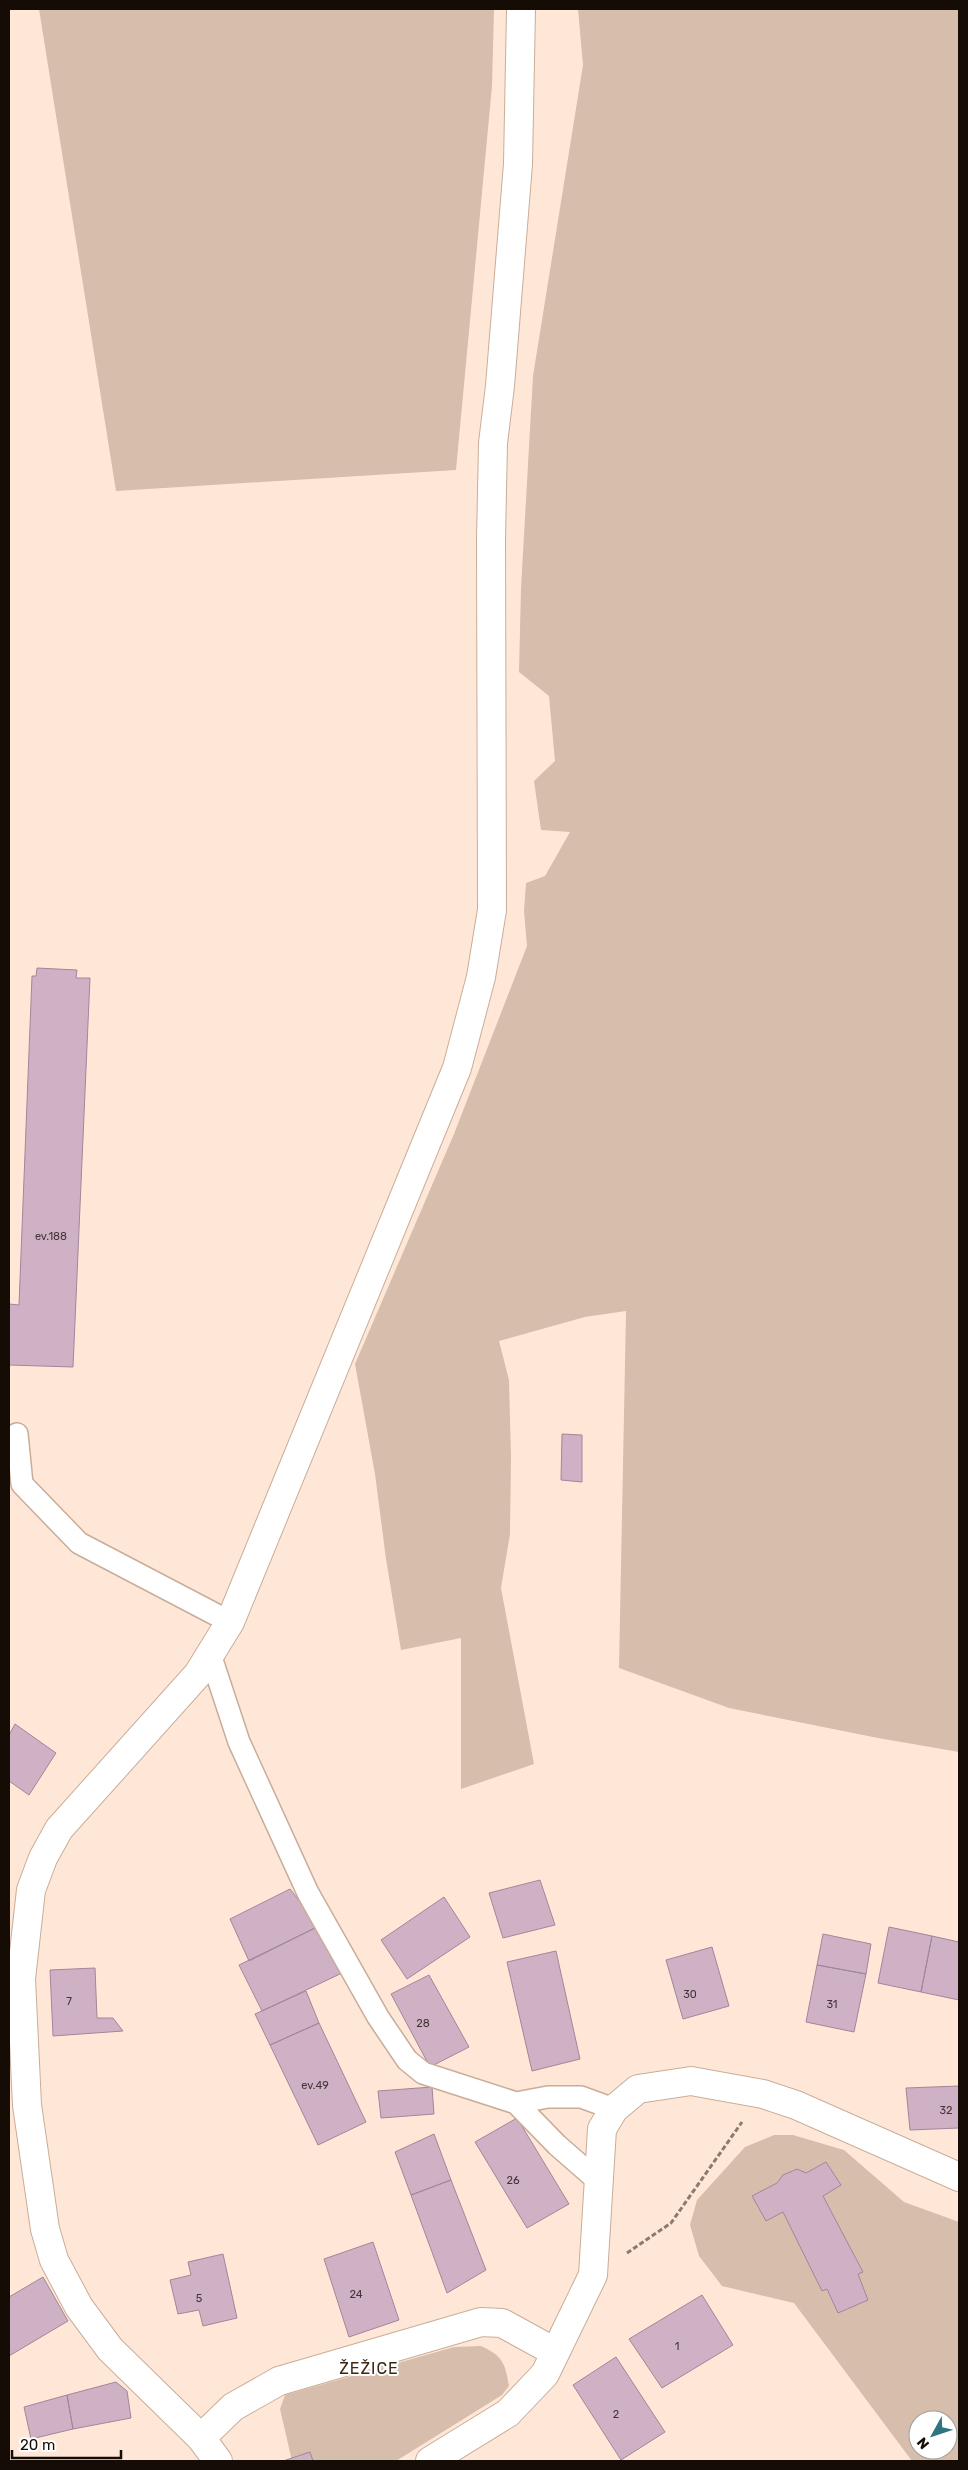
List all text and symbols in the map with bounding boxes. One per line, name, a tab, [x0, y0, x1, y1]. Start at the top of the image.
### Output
house number: ev.188	[35, 1230, 67, 1243]
house number: 30	[683, 1988, 697, 2001]
house number: 7	[66, 1995, 72, 2008]
house number: 31	[826, 1998, 838, 2011]
house number: 28	[416, 2017, 430, 2030]
house number: ev.49	[301, 2079, 329, 2092]
house number: 32	[939, 2104, 953, 2117]
house number: 26	[506, 2174, 520, 2187]
house number: 24	[349, 2288, 363, 2301]
house number: 5	[196, 2292, 203, 2305]
house number: 1	[675, 2340, 679, 2353]
district label: ŽEŽICE	[339, 2359, 399, 2378]
house number: 2	[613, 2408, 619, 2421]
north arrow	[908, 2410, 958, 2460]
scale bar	[12, 2428, 121, 2460]
text: N	[914, 2434, 933, 2452]
text: 20 m	[20, 2436, 55, 2454]

